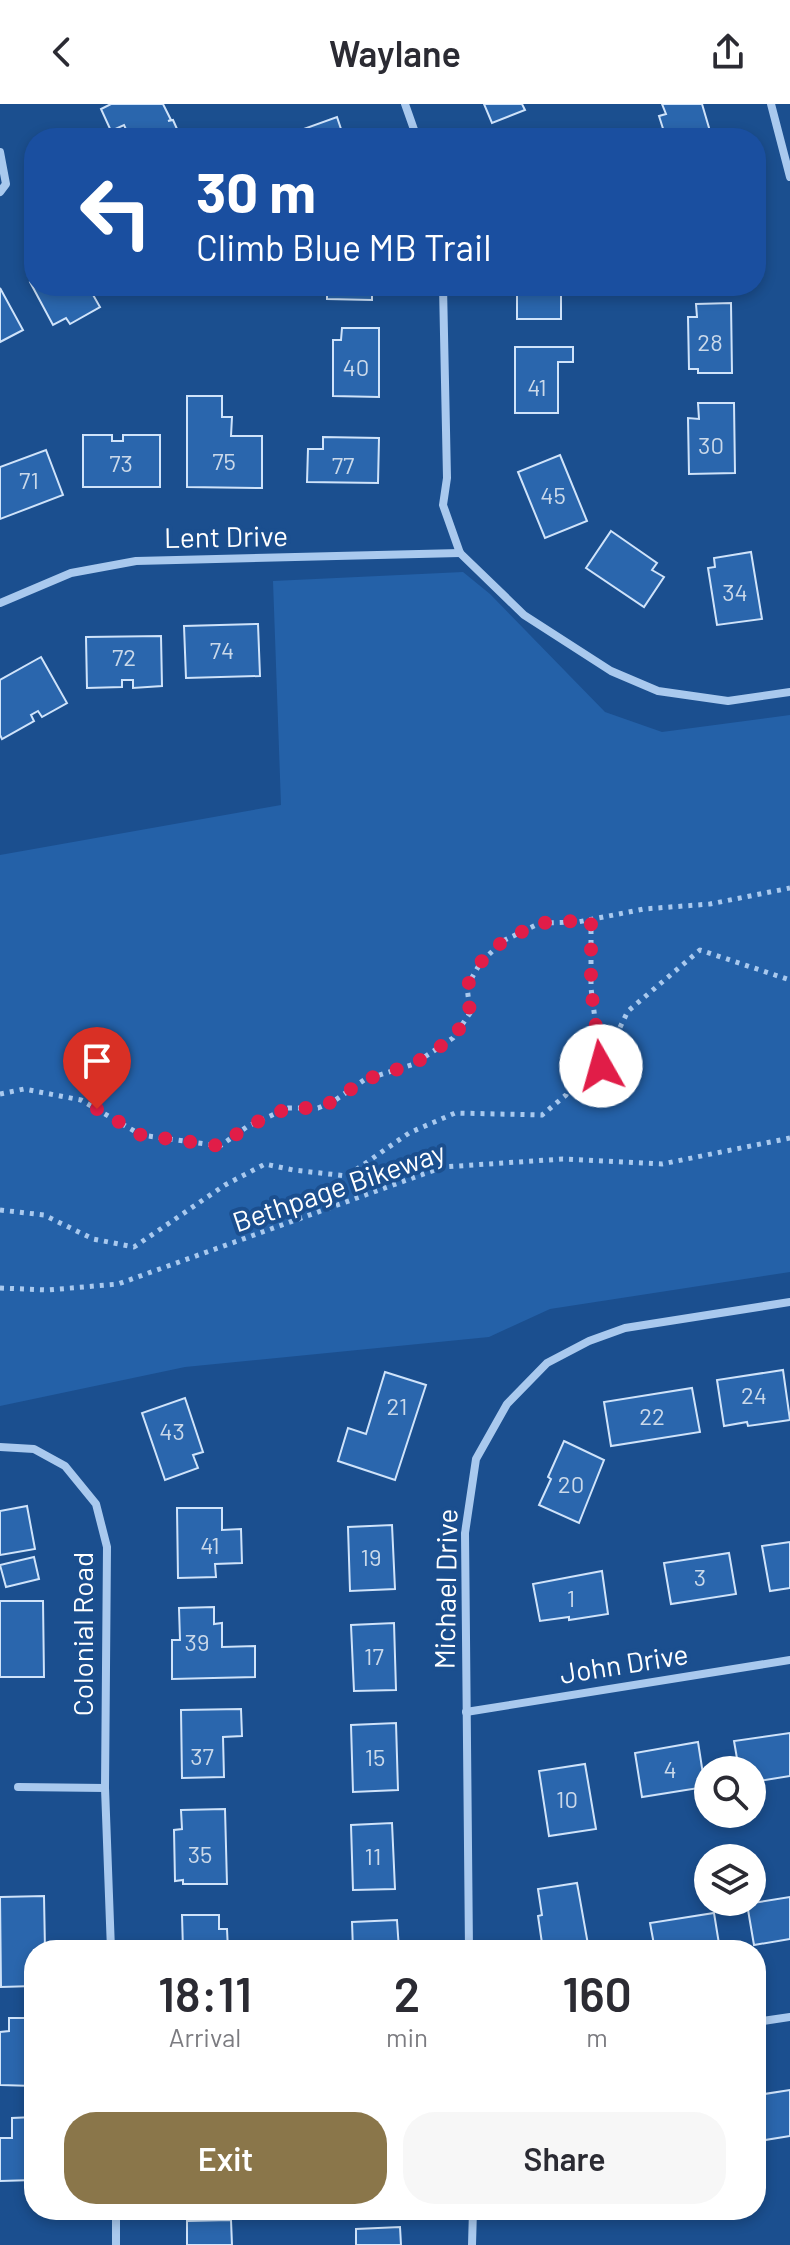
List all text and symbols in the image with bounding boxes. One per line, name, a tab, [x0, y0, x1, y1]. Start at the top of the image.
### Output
icon: back	[40, 30, 84, 74]
icon: share	[706, 30, 750, 74]
text: Waylane	[329, 31, 461, 74]
text: 30 m	[196, 157, 316, 224]
icon: left	[64, 160, 168, 264]
text: Climb Blue MB Trail	[196, 225, 491, 268]
house number: 28	[697, 327, 723, 356]
house number: 40	[343, 352, 369, 381]
house number: 41	[527, 372, 547, 401]
house number: 30	[698, 430, 724, 459]
house number: 75	[212, 446, 236, 475]
house number: 73	[109, 448, 133, 477]
house number: 77	[332, 450, 354, 479]
house number: 71	[19, 465, 39, 494]
house number: 45	[540, 480, 566, 509]
street label: Lent Drive	[164, 518, 288, 554]
house number: 34	[722, 577, 748, 606]
house number: 74	[210, 635, 234, 664]
house number: 72	[112, 642, 136, 671]
position arrow	[559, 1024, 643, 1108]
pin	[63, 1027, 131, 1109]
icon: arrive	[75, 1039, 119, 1083]
street label: Bethpage Bikeway	[228, 1134, 449, 1238]
house number: 24	[741, 1380, 767, 1409]
house number: 21	[387, 1391, 407, 1420]
house number: 22	[639, 1401, 665, 1430]
house number: 43	[159, 1416, 185, 1445]
house number: 20	[558, 1469, 584, 1498]
street label: Michael Drive	[427, 1508, 463, 1670]
house number: 41	[200, 1530, 220, 1559]
house number: 19	[361, 1542, 381, 1571]
street label: Colonial Road	[65, 1552, 99, 1716]
house number: 3	[694, 1562, 706, 1591]
house number: 1	[567, 1583, 575, 1612]
house number: 39	[185, 1627, 209, 1656]
street label: John Drive	[557, 1636, 691, 1690]
house number: 17	[364, 1641, 384, 1670]
house number: 37	[190, 1741, 214, 1770]
house number: 15	[365, 1742, 385, 1771]
house number: 4	[663, 1754, 677, 1783]
map controls	[694, 1756, 766, 1916]
button: search	[694, 1756, 766, 1828]
house number: 10	[556, 1784, 578, 1813]
house number: 35	[188, 1839, 212, 1868]
house number: 11	[365, 1841, 381, 1870]
button: layers	[694, 1844, 766, 1916]
text: 18:11	[158, 1964, 252, 2022]
text: 2	[394, 1964, 420, 2022]
text: 160	[562, 1964, 632, 2022]
text: Arrival	[169, 2021, 241, 2052]
text: min	[386, 2021, 428, 2052]
text: m	[586, 2021, 608, 2052]
button: Exit	[64, 2112, 387, 2204]
button: Share	[403, 2112, 726, 2204]

